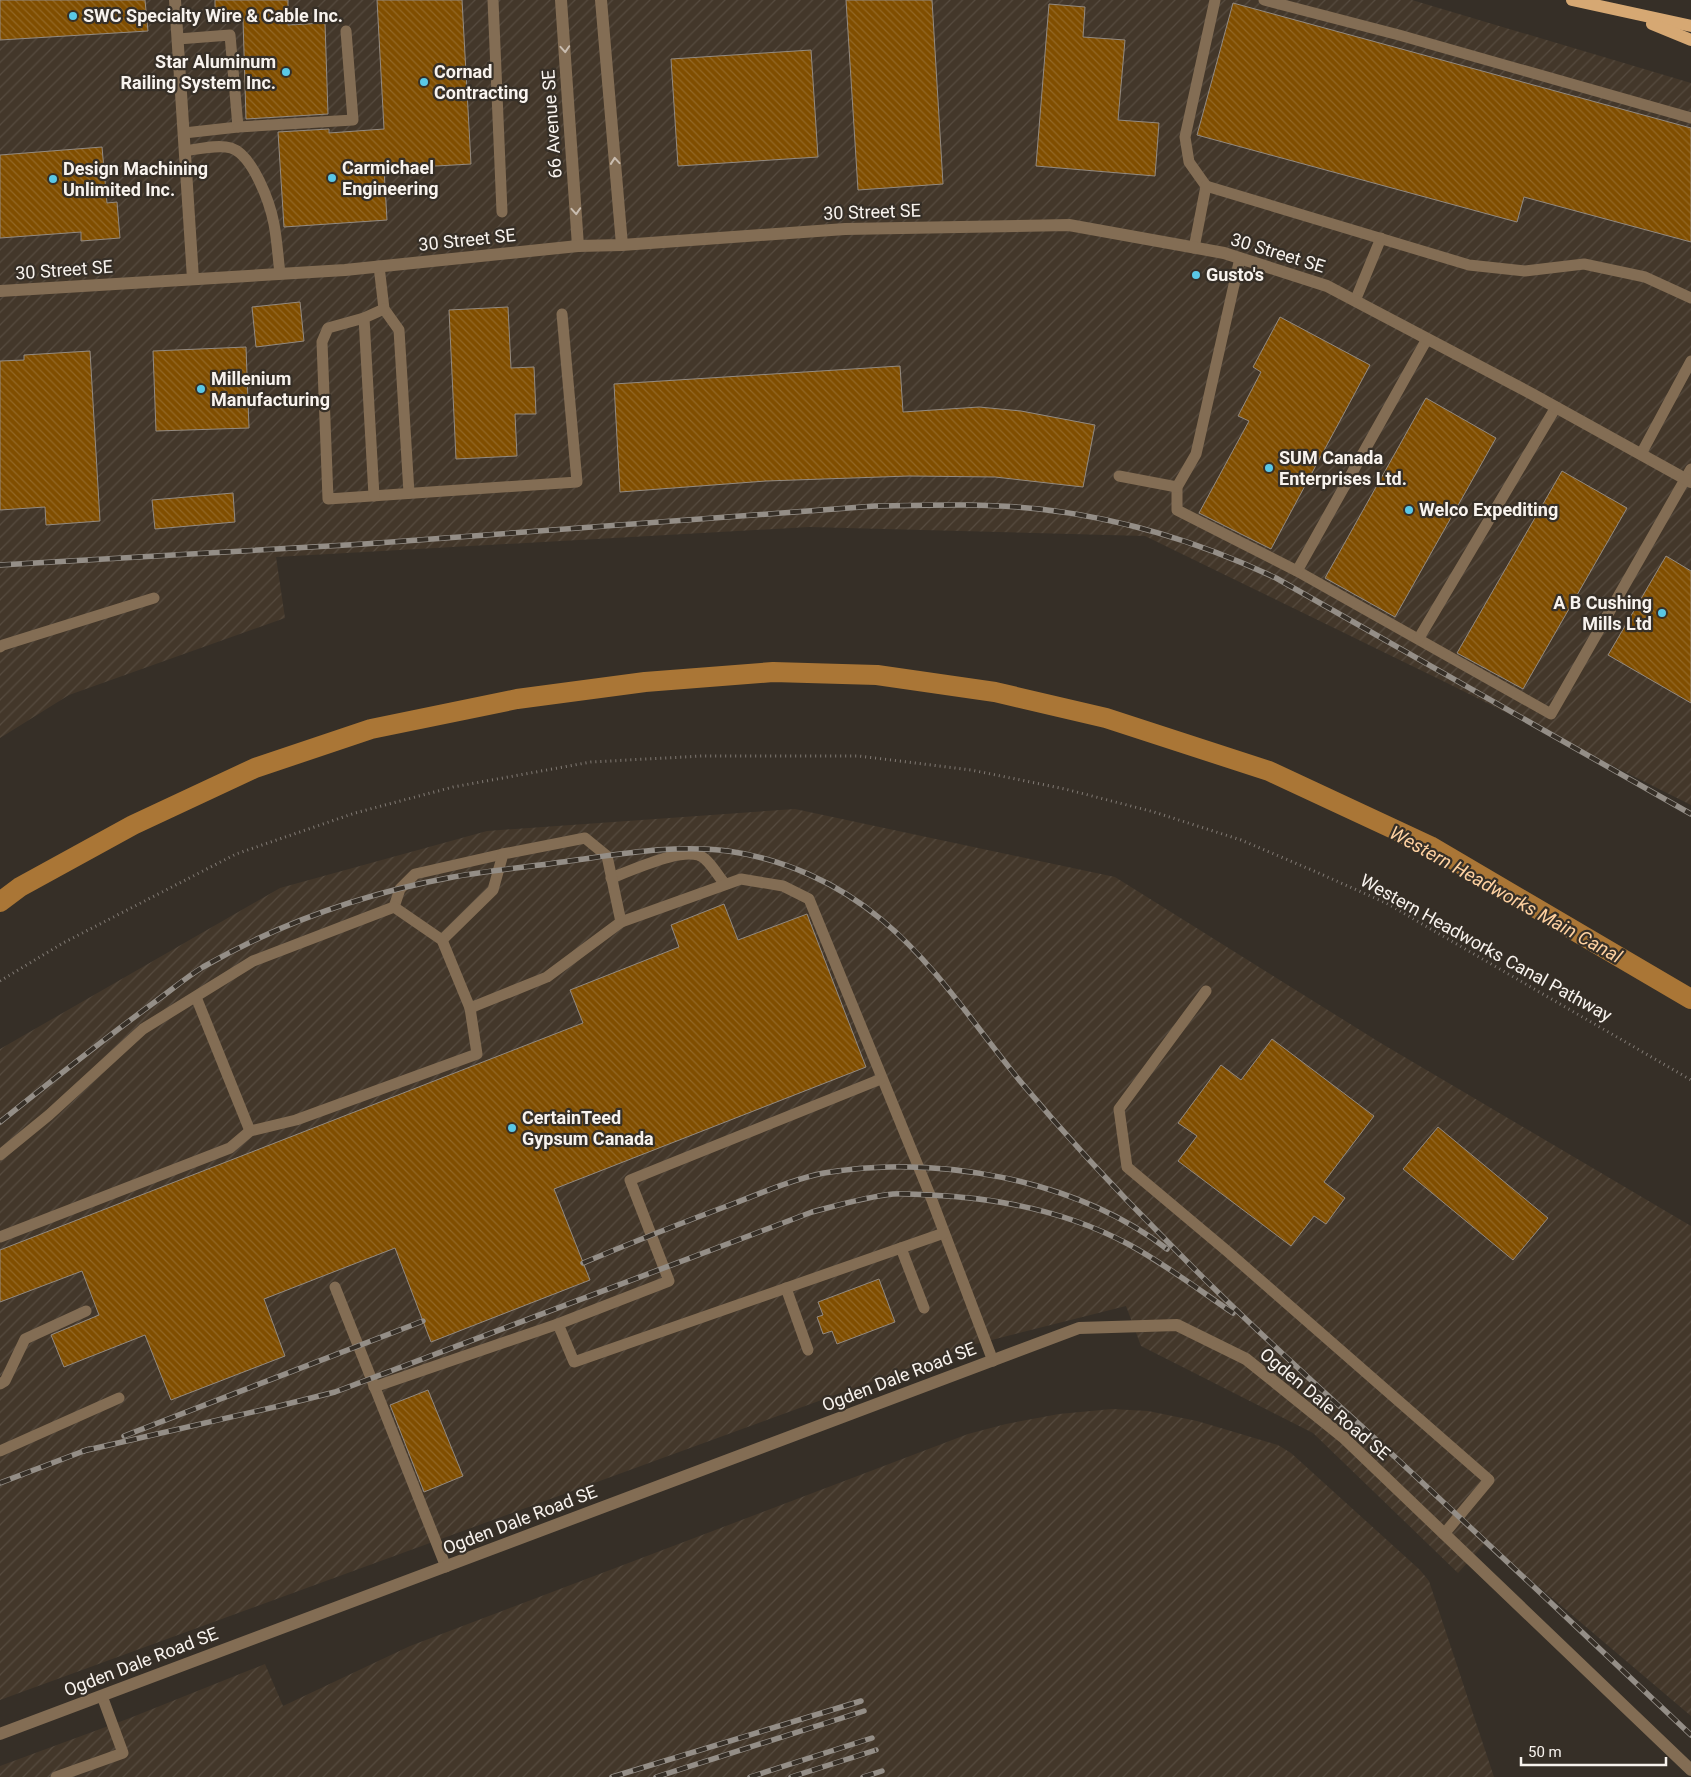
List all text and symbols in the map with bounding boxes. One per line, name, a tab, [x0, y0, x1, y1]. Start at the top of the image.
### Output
place label: SWC Specialty Wire & Cable Inc.	[83, 5, 343, 26]
marker: SWC Specialty Wire & Cable Inc.	[67, 10, 79, 22]
one-way arrow	[559, 45, 570, 53]
place label: Star Aluminum Railing System Inc.	[120, 51, 276, 93]
place label: Cornad Contracting	[434, 61, 529, 103]
marker: Star Aluminum Railing System Inc.	[280, 66, 292, 78]
street label: 66 Avenue SE	[537, 69, 566, 179]
marker: Cornad Contracting	[418, 76, 430, 88]
place label: Carmichael Engineering	[342, 157, 439, 199]
one-way arrow	[610, 157, 621, 165]
place label: Design Machining Unlimited Inc.	[63, 158, 208, 200]
marker: Carmichael Engineering	[326, 172, 338, 184]
marker: Design Machining Unlimited Inc.	[47, 173, 59, 185]
street label: 30 Street SE	[823, 199, 921, 224]
one-way arrow	[570, 207, 581, 215]
street label: 30 Street SE	[417, 224, 517, 255]
street label: 30 Street SE	[1228, 228, 1328, 277]
street label: 30 Street SE	[15, 256, 113, 283]
place label: Gusto's	[1206, 264, 1264, 285]
marker: Gusto's	[1190, 269, 1202, 281]
place label: Millenium Manufacturing	[211, 368, 330, 410]
marker: Millenium Manufacturing	[195, 383, 207, 395]
place label: SUM Canada Enterprises Ltd.	[1279, 447, 1407, 489]
marker: SUM Canada Enterprises Ltd.	[1263, 462, 1275, 474]
place label: Welco Expediting	[1419, 499, 1558, 520]
marker: Welco Expediting	[1403, 504, 1415, 516]
place label: A B Cushing Mills Ltd	[1553, 592, 1652, 634]
marker: A B Cushing Mills Ltd	[1656, 607, 1668, 619]
water label: Western Headworks Main Canal	[1386, 821, 1626, 968]
street label: Western Headworks Canal Pathway	[1357, 869, 1616, 1026]
place label: CertainTeed Gypsum Canada	[522, 1107, 654, 1149]
marker: CertainTeed Gypsum Canada	[506, 1122, 518, 1134]
street label: Ogden Dale Road SE	[819, 1337, 979, 1416]
street label: Ogden Dale Road SE	[1256, 1343, 1395, 1464]
street label: Ogden Dale Road SE	[440, 1480, 600, 1559]
street label: Ogden Dale Road SE	[61, 1622, 221, 1701]
scale bar	[1521, 1734, 1666, 1766]
text: 50 m	[1528, 1743, 1562, 1761]

